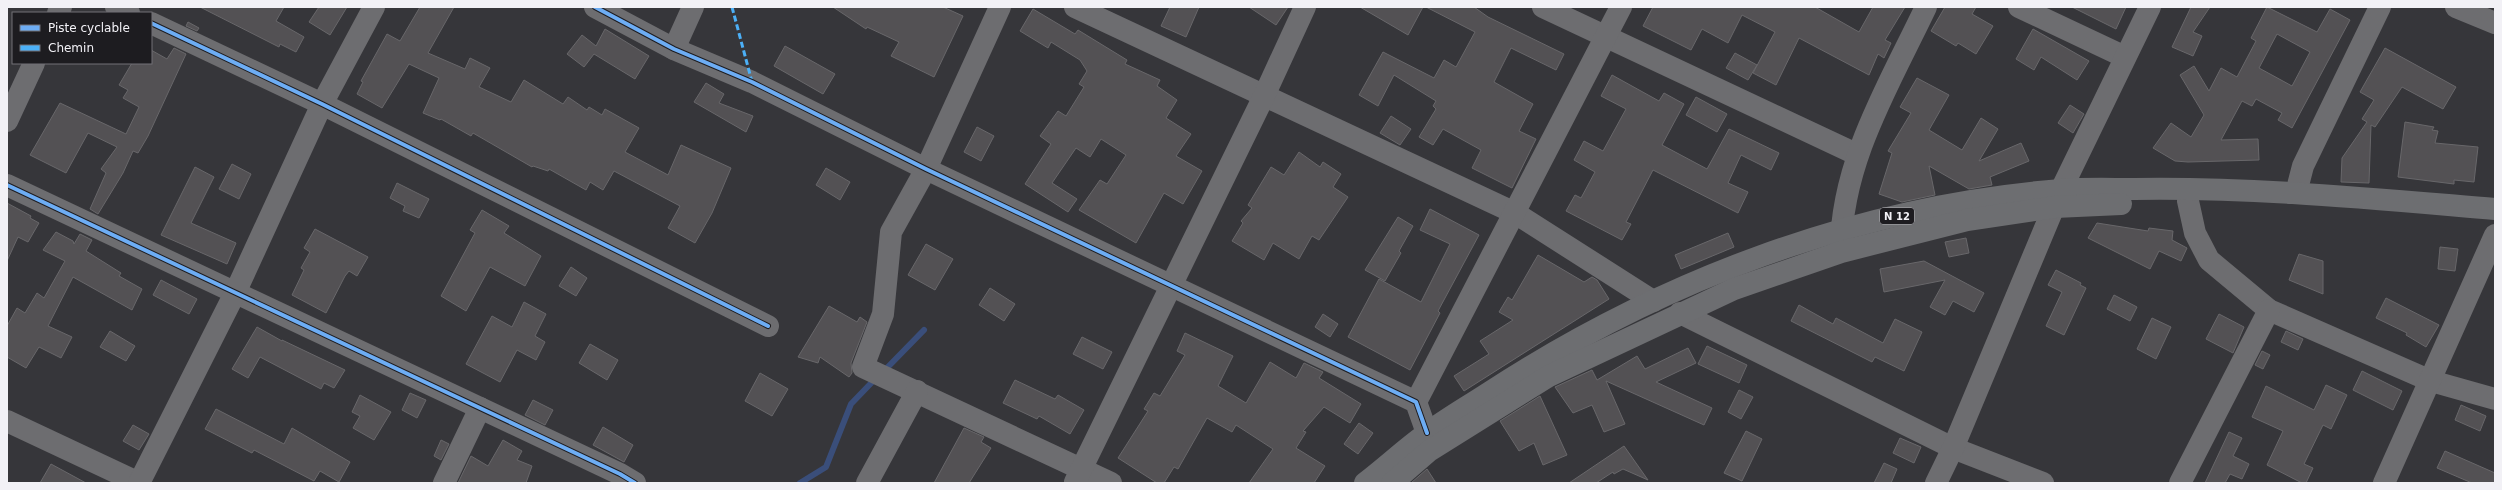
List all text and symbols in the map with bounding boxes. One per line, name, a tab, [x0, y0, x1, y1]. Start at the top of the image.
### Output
legend	[12, 12, 152, 64]
text: Piste cyclable	[48, 21, 130, 35]
text: Chemin	[48, 41, 94, 55]
road number: N 12	[1880, 208, 1914, 224]

